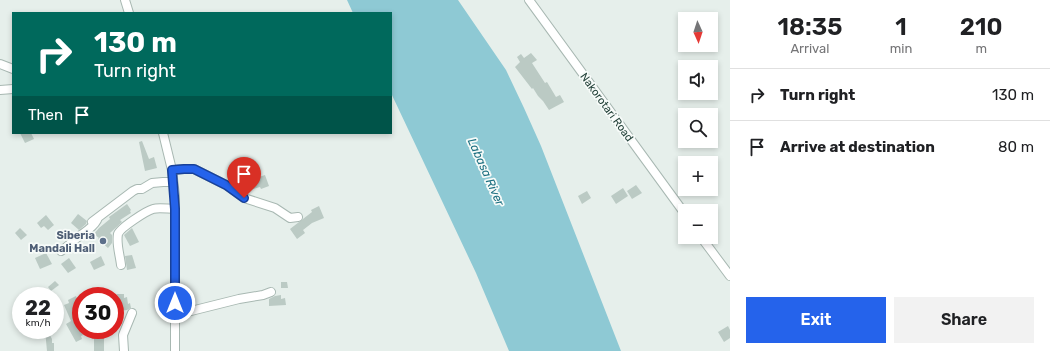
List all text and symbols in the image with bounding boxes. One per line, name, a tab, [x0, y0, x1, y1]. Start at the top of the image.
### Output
north arrow	[678, 12, 718, 52]
map controls	[678, 12, 718, 244]
text: 18:35	[777, 13, 842, 41]
text: 1	[895, 13, 907, 41]
text: 210	[960, 13, 1003, 41]
text: 130 m	[94, 26, 177, 59]
icon: right	[28, 28, 80, 80]
text: Arrival	[790, 41, 829, 56]
text: min	[890, 41, 912, 56]
text: m	[975, 41, 987, 56]
text: Turn right	[94, 60, 176, 82]
button: sound	[678, 60, 718, 100]
street label: Nakorotari Road	[577, 70, 636, 144]
icon: right	[746, 84, 768, 106]
text: Turn right	[780, 86, 855, 104]
text: 130 m	[992, 86, 1034, 104]
icon: arrive	[71, 104, 93, 126]
text: Then	[28, 106, 63, 124]
button: search	[678, 108, 718, 148]
water label: Labasa River	[465, 136, 507, 208]
icon: arrive	[746, 136, 768, 158]
text: Arrive at destination	[780, 138, 935, 156]
text: 80 m	[998, 138, 1034, 156]
button: +	[678, 156, 718, 196]
pin	[227, 157, 261, 198]
icon: arrive	[233, 163, 255, 185]
button: −	[678, 204, 718, 244]
place label: Siberia Mandali Hall	[29, 229, 95, 255]
marker: Siberia Mandali Hall	[98, 236, 108, 246]
position arrow	[154, 282, 196, 324]
speed limit sign: 30	[72, 287, 124, 339]
text: 22	[25, 296, 51, 320]
button: Exit	[746, 297, 886, 343]
button: Share	[894, 297, 1034, 343]
text: km/h	[26, 317, 50, 329]

